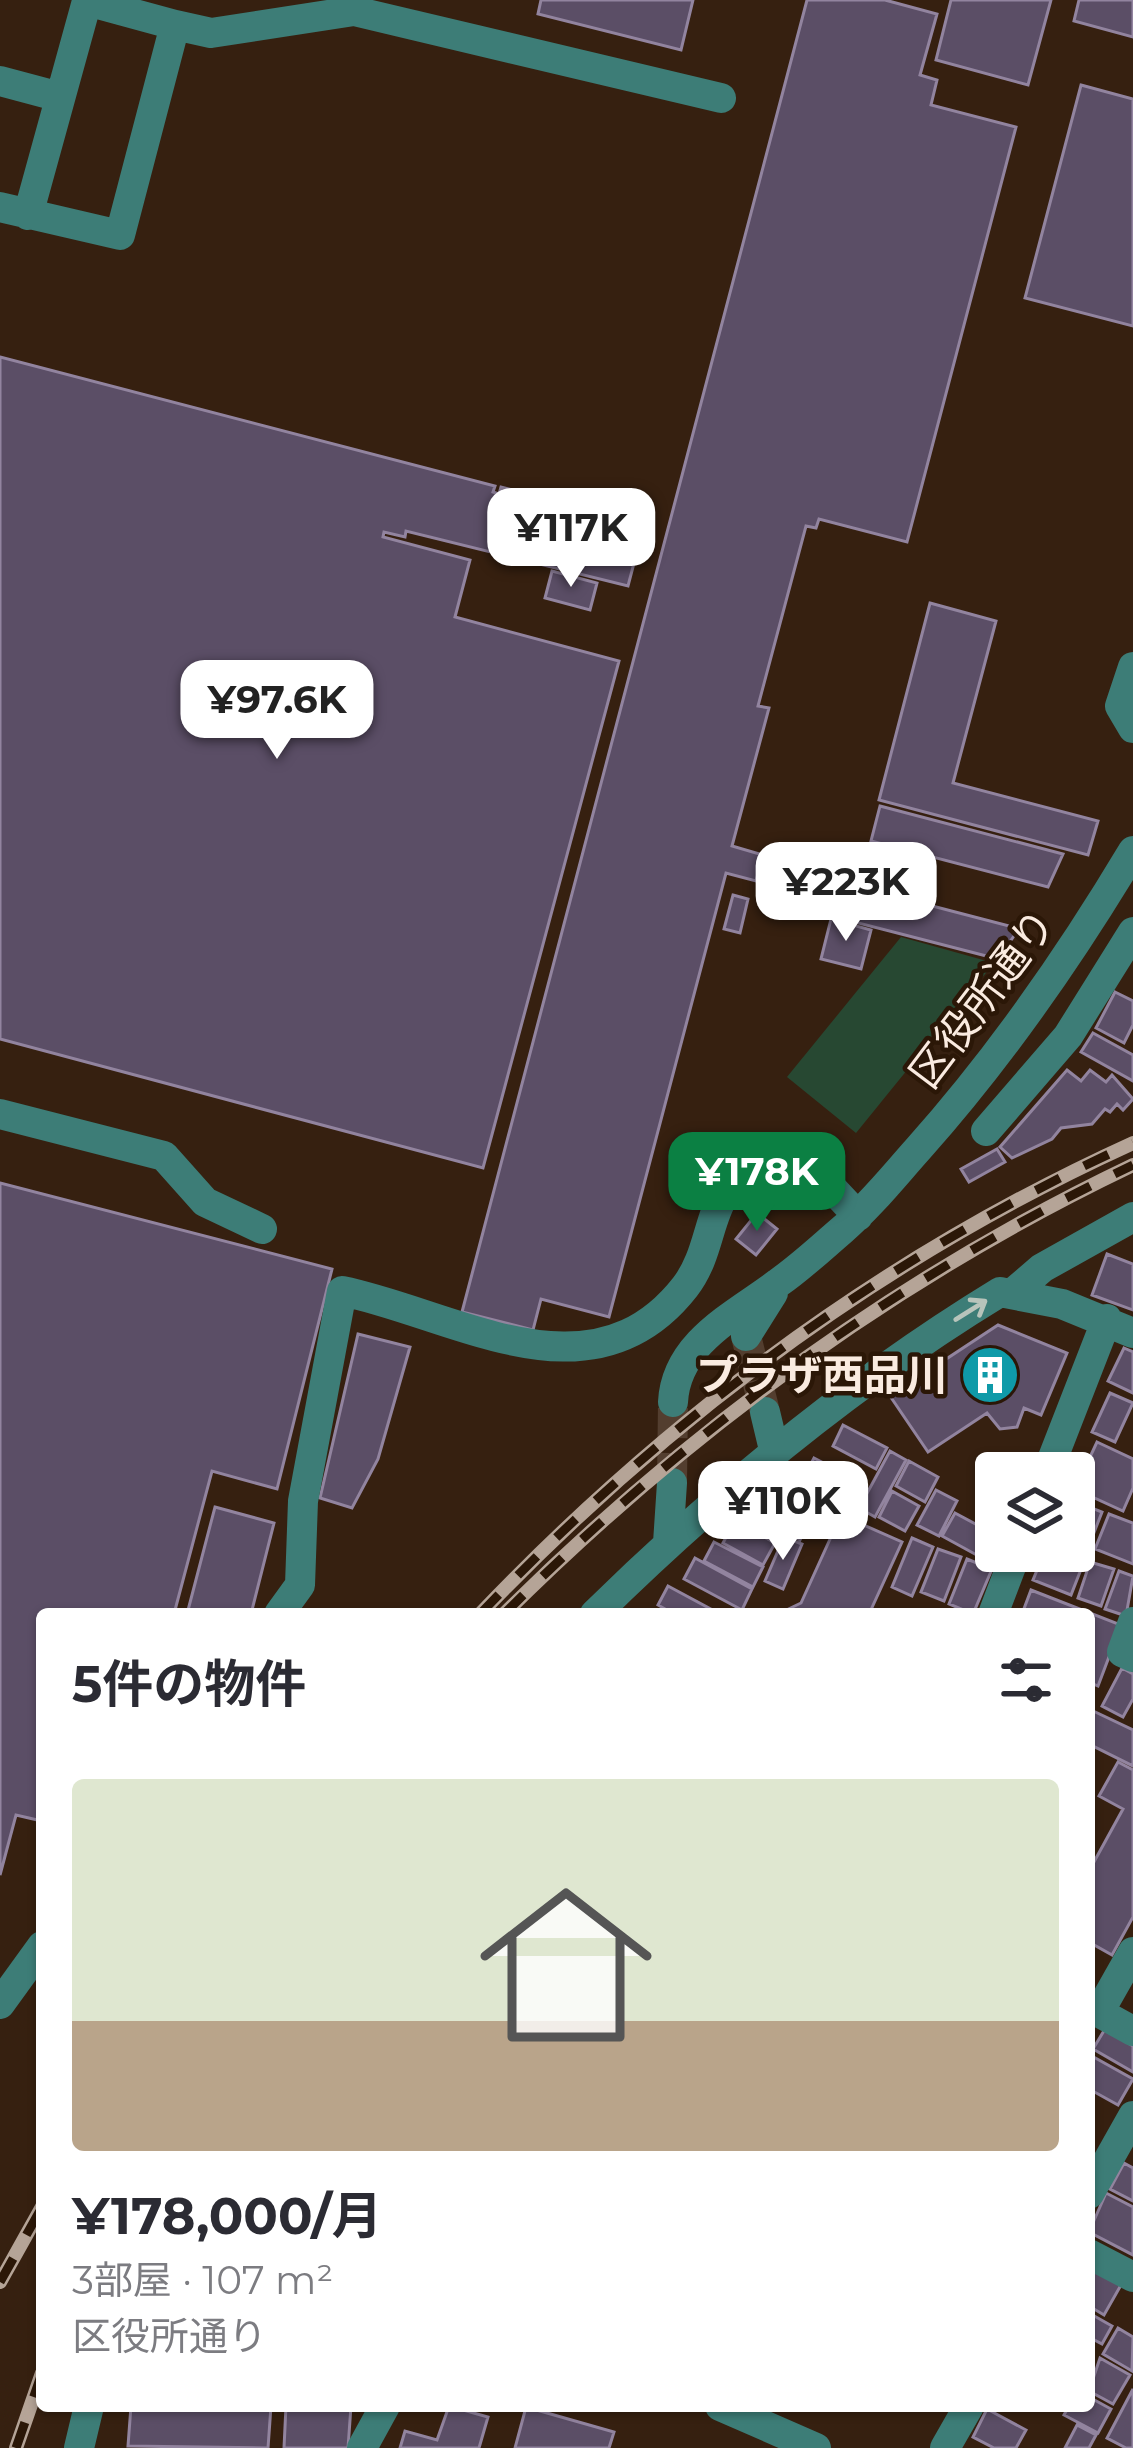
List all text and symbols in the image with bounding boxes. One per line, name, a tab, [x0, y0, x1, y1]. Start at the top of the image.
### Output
pin: ¥117K	[487, 488, 655, 590]
text: ¥117K	[514, 503, 628, 551]
pin: ¥97.6K	[179, 660, 375, 762]
text: ¥97.6K	[207, 675, 347, 723]
pin: ¥223K	[762, 842, 930, 944]
text: ¥223K	[783, 857, 909, 905]
street label: 区役所通り	[898, 898, 1066, 1098]
pin: ¥178K	[673, 1132, 841, 1234]
text: ¥178K	[695, 1147, 819, 1195]
one-way arrow	[953, 1298, 987, 1322]
building icon: プラザ西品川	[959, 1344, 1021, 1406]
place label: プラザ西品川	[696, 1349, 948, 1401]
map controls	[975, 1452, 1095, 1572]
button: layers	[975, 1452, 1095, 1572]
pin: ¥110K	[699, 1461, 867, 1563]
text: ¥110K	[725, 1476, 841, 1524]
icon: filters	[993, 1647, 1059, 1713]
text: 5件の物件	[72, 1653, 306, 1715]
icon: home	[458, 1857, 674, 2073]
text: ¥178,000/月	[72, 2185, 383, 2247]
text: 3部屋 · 107 m²	[72, 2256, 333, 2304]
text: 区役所通り	[72, 2312, 267, 2360]

